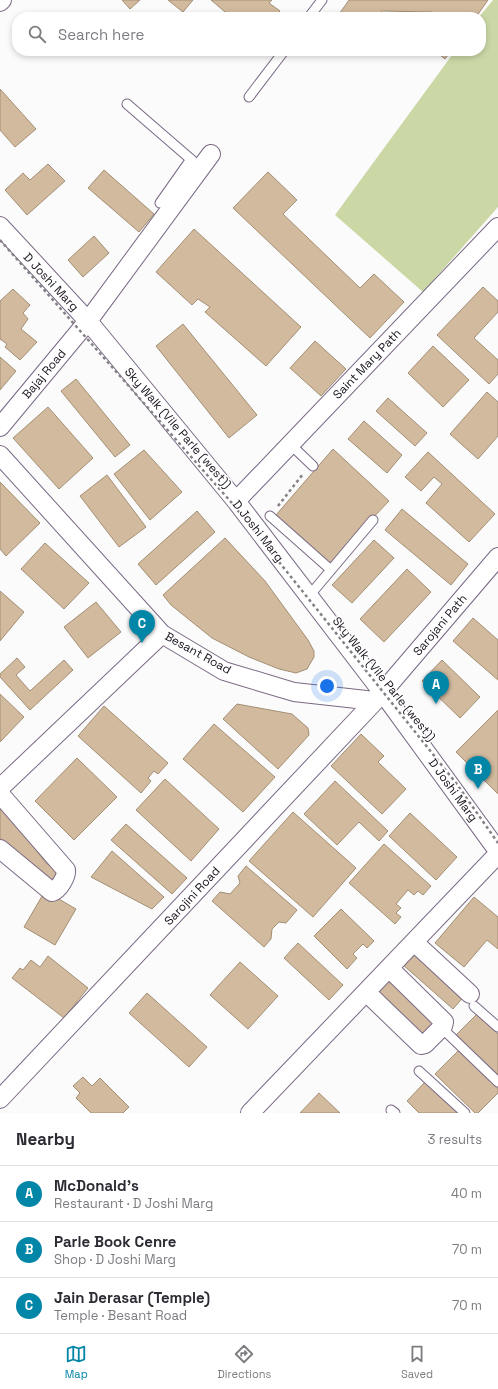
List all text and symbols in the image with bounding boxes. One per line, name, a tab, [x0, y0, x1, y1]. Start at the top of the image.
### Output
search box	[12, 12, 486, 56]
icon: search	[26, 23, 48, 45]
text: Search here	[58, 25, 144, 44]
street label: D Joshi Marg	[20, 249, 82, 315]
street label: Saint Mary Path	[329, 325, 405, 403]
street label: Bajaj Road	[19, 346, 69, 402]
street label: Sky Walk (Vile Parle (west))	[121, 364, 235, 492]
street label: D Joshi Marg	[229, 497, 287, 565]
street label: Sarojani Path	[410, 591, 470, 659]
pin: C	[129, 610, 155, 643]
street label: Sky Walk (Vile Parle (west))	[329, 614, 439, 744]
street label: Besant Road	[162, 628, 234, 678]
pin: A	[423, 671, 449, 704]
your location	[317, 676, 337, 696]
street label: D Joshi Marg	[425, 755, 481, 825]
pin: B	[465, 756, 491, 789]
street label: Sarojini Road	[161, 863, 223, 929]
text: Nearby	[16, 1128, 75, 1150]
text: 3 results	[428, 1131, 482, 1148]
text: McDonald's	[54, 1176, 139, 1195]
text: A	[25, 1185, 33, 1202]
text: 40 m	[451, 1185, 482, 1202]
text: Restaurant · D Joshi Marg	[54, 1195, 213, 1212]
text: Parle Book Cenre	[54, 1232, 176, 1251]
text: B	[25, 1241, 33, 1258]
text: 70 m	[452, 1241, 482, 1258]
text: Shop · D Joshi Marg	[54, 1251, 176, 1268]
text: Jain Derasar (Temple)	[54, 1288, 210, 1307]
text: C	[25, 1297, 33, 1314]
text: 70 m	[452, 1297, 482, 1314]
text: Temple · Besant Road	[54, 1307, 187, 1324]
tab: Map	[65, 1343, 88, 1381]
tab: Directions	[217, 1343, 271, 1381]
tab: Saved	[401, 1343, 433, 1381]

